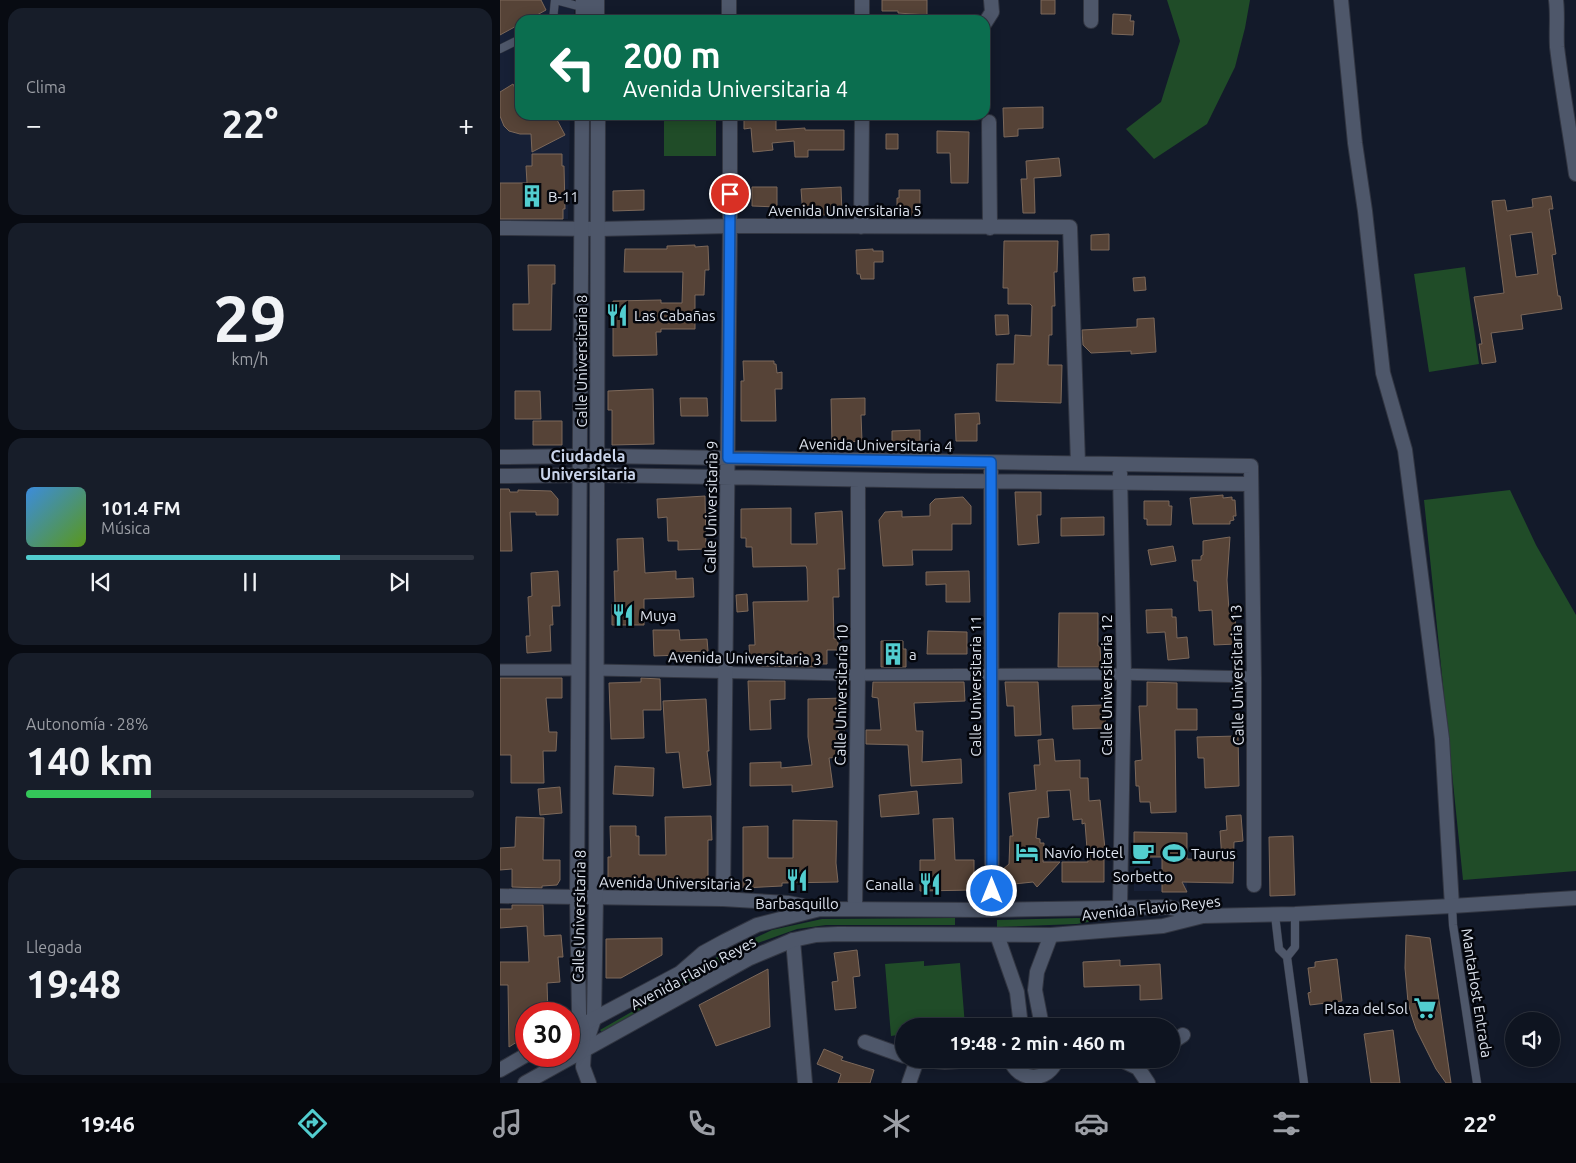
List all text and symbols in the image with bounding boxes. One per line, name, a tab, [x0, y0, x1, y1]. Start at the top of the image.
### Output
icon: left	[540, 35, 605, 100]
text: 200 m	[623, 35, 721, 75]
text: Avenida Universitaria 4	[623, 76, 848, 101]
text: Clima	[26, 78, 66, 96]
text: 22°	[222, 103, 278, 145]
text: −	[26, 109, 42, 140]
text: +	[458, 109, 474, 140]
pin	[709, 173, 751, 215]
icon: arrive	[716, 180, 744, 208]
building icon: B-11	[519, 183, 545, 209]
place label: B-11	[548, 188, 579, 205]
street label: Avenida Universitaria 5	[768, 202, 922, 219]
text: 29	[213, 281, 287, 354]
street label: Calle Universitaria 8	[573, 295, 590, 427]
restaurant icon: Las Cabañas	[604, 302, 630, 328]
place label: Las Cabañas	[634, 307, 716, 324]
text: km/h	[232, 350, 268, 368]
street label: Avenida Universitaria 4	[799, 435, 953, 455]
street label: Calle Universitaria 9	[701, 440, 721, 574]
district label: Ciudadela Universitaria	[540, 447, 636, 483]
text: 101.4 FM	[101, 497, 181, 519]
text: Música	[101, 519, 151, 537]
icon: previous	[87, 568, 115, 596]
icon: pause	[236, 568, 264, 596]
icon: next	[385, 568, 413, 596]
restaurant icon: Muya	[610, 602, 636, 628]
street label: Calle Universitaria 13	[1227, 604, 1247, 746]
place label: Muya	[640, 607, 677, 624]
street label: Calle Universitaria 12	[1098, 614, 1115, 756]
street label: Calle Universitaria 11	[967, 615, 984, 757]
street label: Calle Universitaria 10	[831, 624, 851, 766]
building icon: a	[880, 641, 906, 667]
place label: a	[909, 646, 917, 663]
street label: Avenida Universitaria 3	[668, 648, 822, 668]
text: Autonomía · 28%	[26, 715, 148, 733]
text: 140 km	[26, 740, 153, 782]
hotel icon: Navío Hotel	[1014, 839, 1040, 865]
cafe icon: Sorbetto	[1130, 840, 1156, 866]
sports icon: Taurus	[1161, 840, 1187, 866]
place label: Navío Hotel	[1044, 844, 1123, 861]
place label: Taurus	[1191, 845, 1236, 862]
street label: Calle Universitaria 8	[569, 849, 589, 983]
position arrow	[965, 864, 1017, 916]
restaurant icon: Barbasquillo	[784, 867, 810, 893]
place label: Sorbetto	[1113, 868, 1173, 885]
restaurant icon: Canalla	[917, 871, 943, 897]
street label: Avenida Universitaria 2	[599, 873, 753, 893]
place label: Canalla	[865, 876, 914, 893]
street label: Avenida Flavio Reyes	[1081, 892, 1221, 924]
place label: Barbasquillo	[755, 895, 839, 912]
street label: MantaHost Entrada	[1458, 927, 1496, 1059]
street label: Avenida Flavio Reyes	[627, 933, 759, 1013]
text: Llegada	[26, 938, 82, 956]
text: 19:48	[26, 963, 121, 1005]
supermarket icon: Plaza del Sol	[1412, 995, 1438, 1021]
place label: Plaza del Sol	[1324, 1000, 1408, 1017]
speed limit sign: 30	[515, 1002, 580, 1067]
map controls	[1505, 1012, 1560, 1067]
button: sound	[1505, 1012, 1560, 1067]
text: 19:48 · 2 min · 460 m	[950, 1032, 1125, 1054]
icon: directions	[295, 1106, 330, 1141]
icon: music	[490, 1106, 525, 1141]
icon: phone	[684, 1106, 719, 1141]
icon: climate	[879, 1106, 914, 1141]
icon: car	[1074, 1106, 1109, 1141]
icon: filters	[1269, 1106, 1304, 1141]
text: 19:46	[80, 1111, 135, 1136]
text: 22°	[1463, 1111, 1496, 1136]

